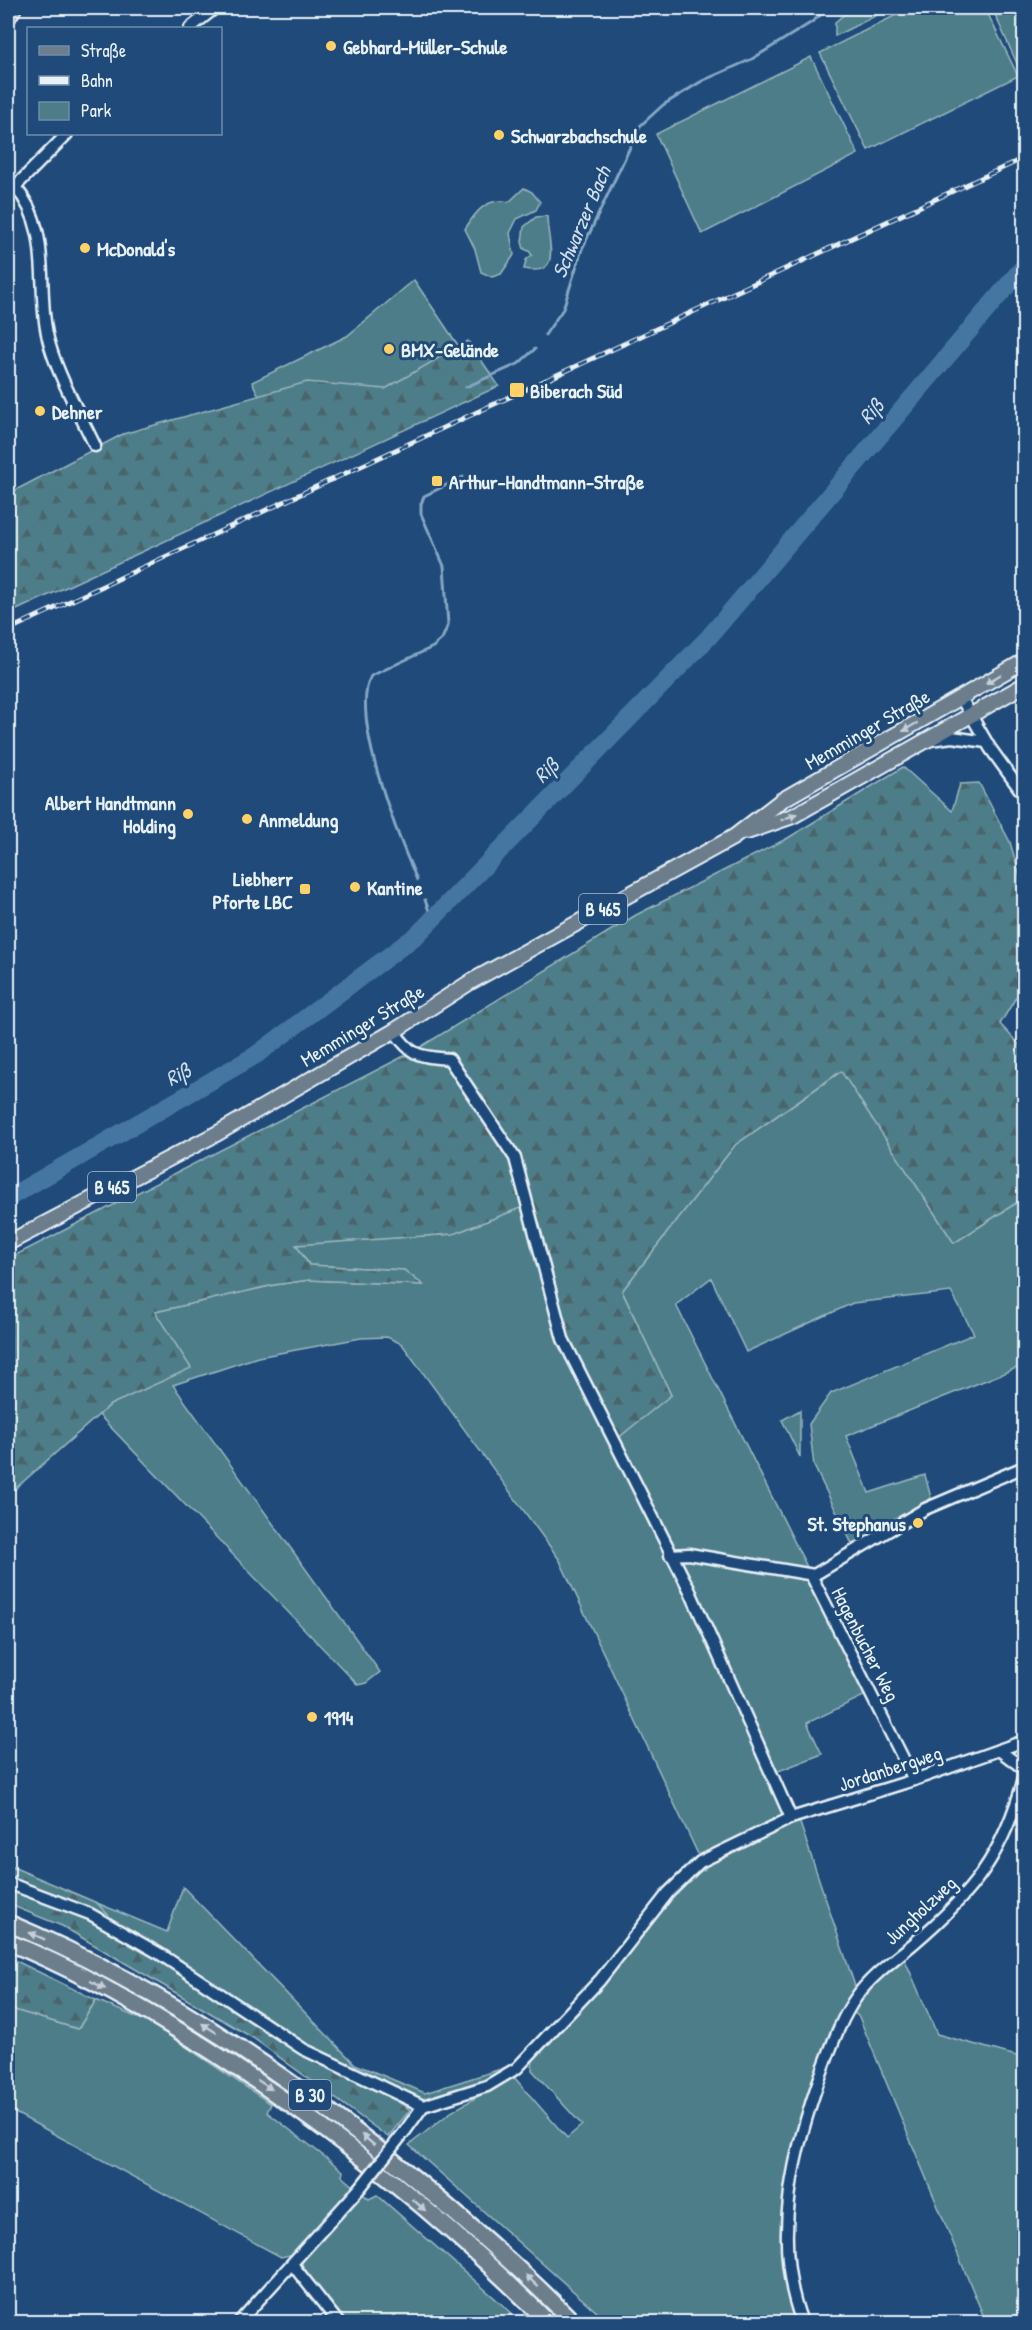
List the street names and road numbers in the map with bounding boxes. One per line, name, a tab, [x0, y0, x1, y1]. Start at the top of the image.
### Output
street label: Memminger Straße	[800, 682, 934, 776]
road number: B 465	[579, 894, 627, 924]
street label: Memminger Straße	[295, 977, 429, 1073]
road number: B 465	[88, 1172, 136, 1202]
street label: Hagenbucher Weg	[826, 1582, 906, 1706]
street label: Jordanbergweg	[835, 1739, 945, 1797]
street label: Jungholzweg	[878, 1869, 962, 1950]
road number: B 30	[289, 2080, 331, 2110]

